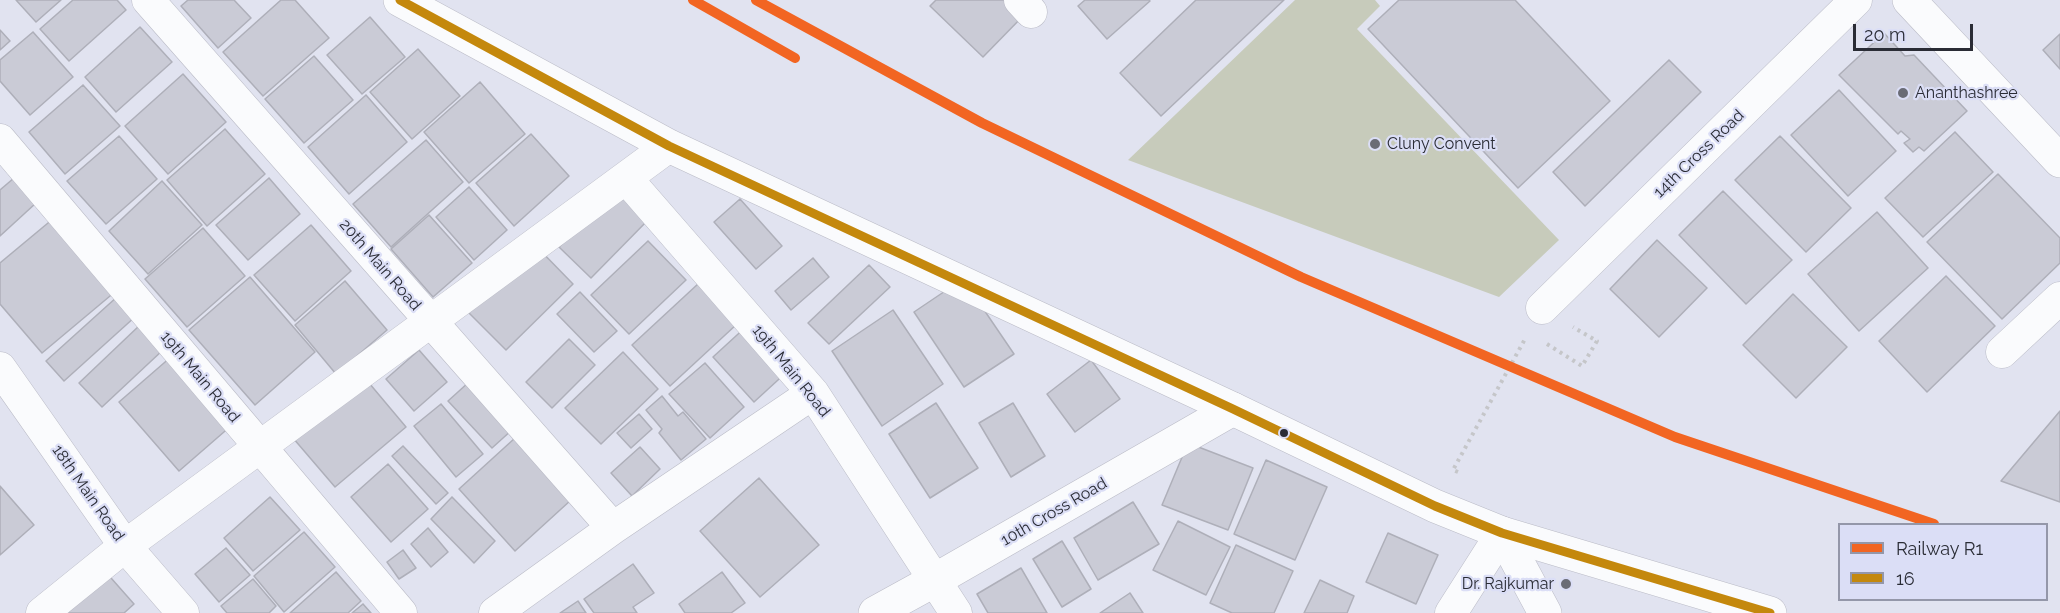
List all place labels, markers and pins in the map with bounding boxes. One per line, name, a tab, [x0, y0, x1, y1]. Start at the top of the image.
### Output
place label: Ananthashree	[1915, 83, 2018, 103]
marker: Ananthashree	[1896, 86, 1910, 100]
place label: Cluny Convent	[1387, 134, 1496, 154]
marker: Cluny Convent	[1368, 137, 1382, 151]
unlabelled marker	[1278, 427, 1290, 439]
place label: Dr. Rajkumar	[1462, 574, 1554, 594]
marker: Dr. Rajkumar	[1559, 577, 1573, 591]

